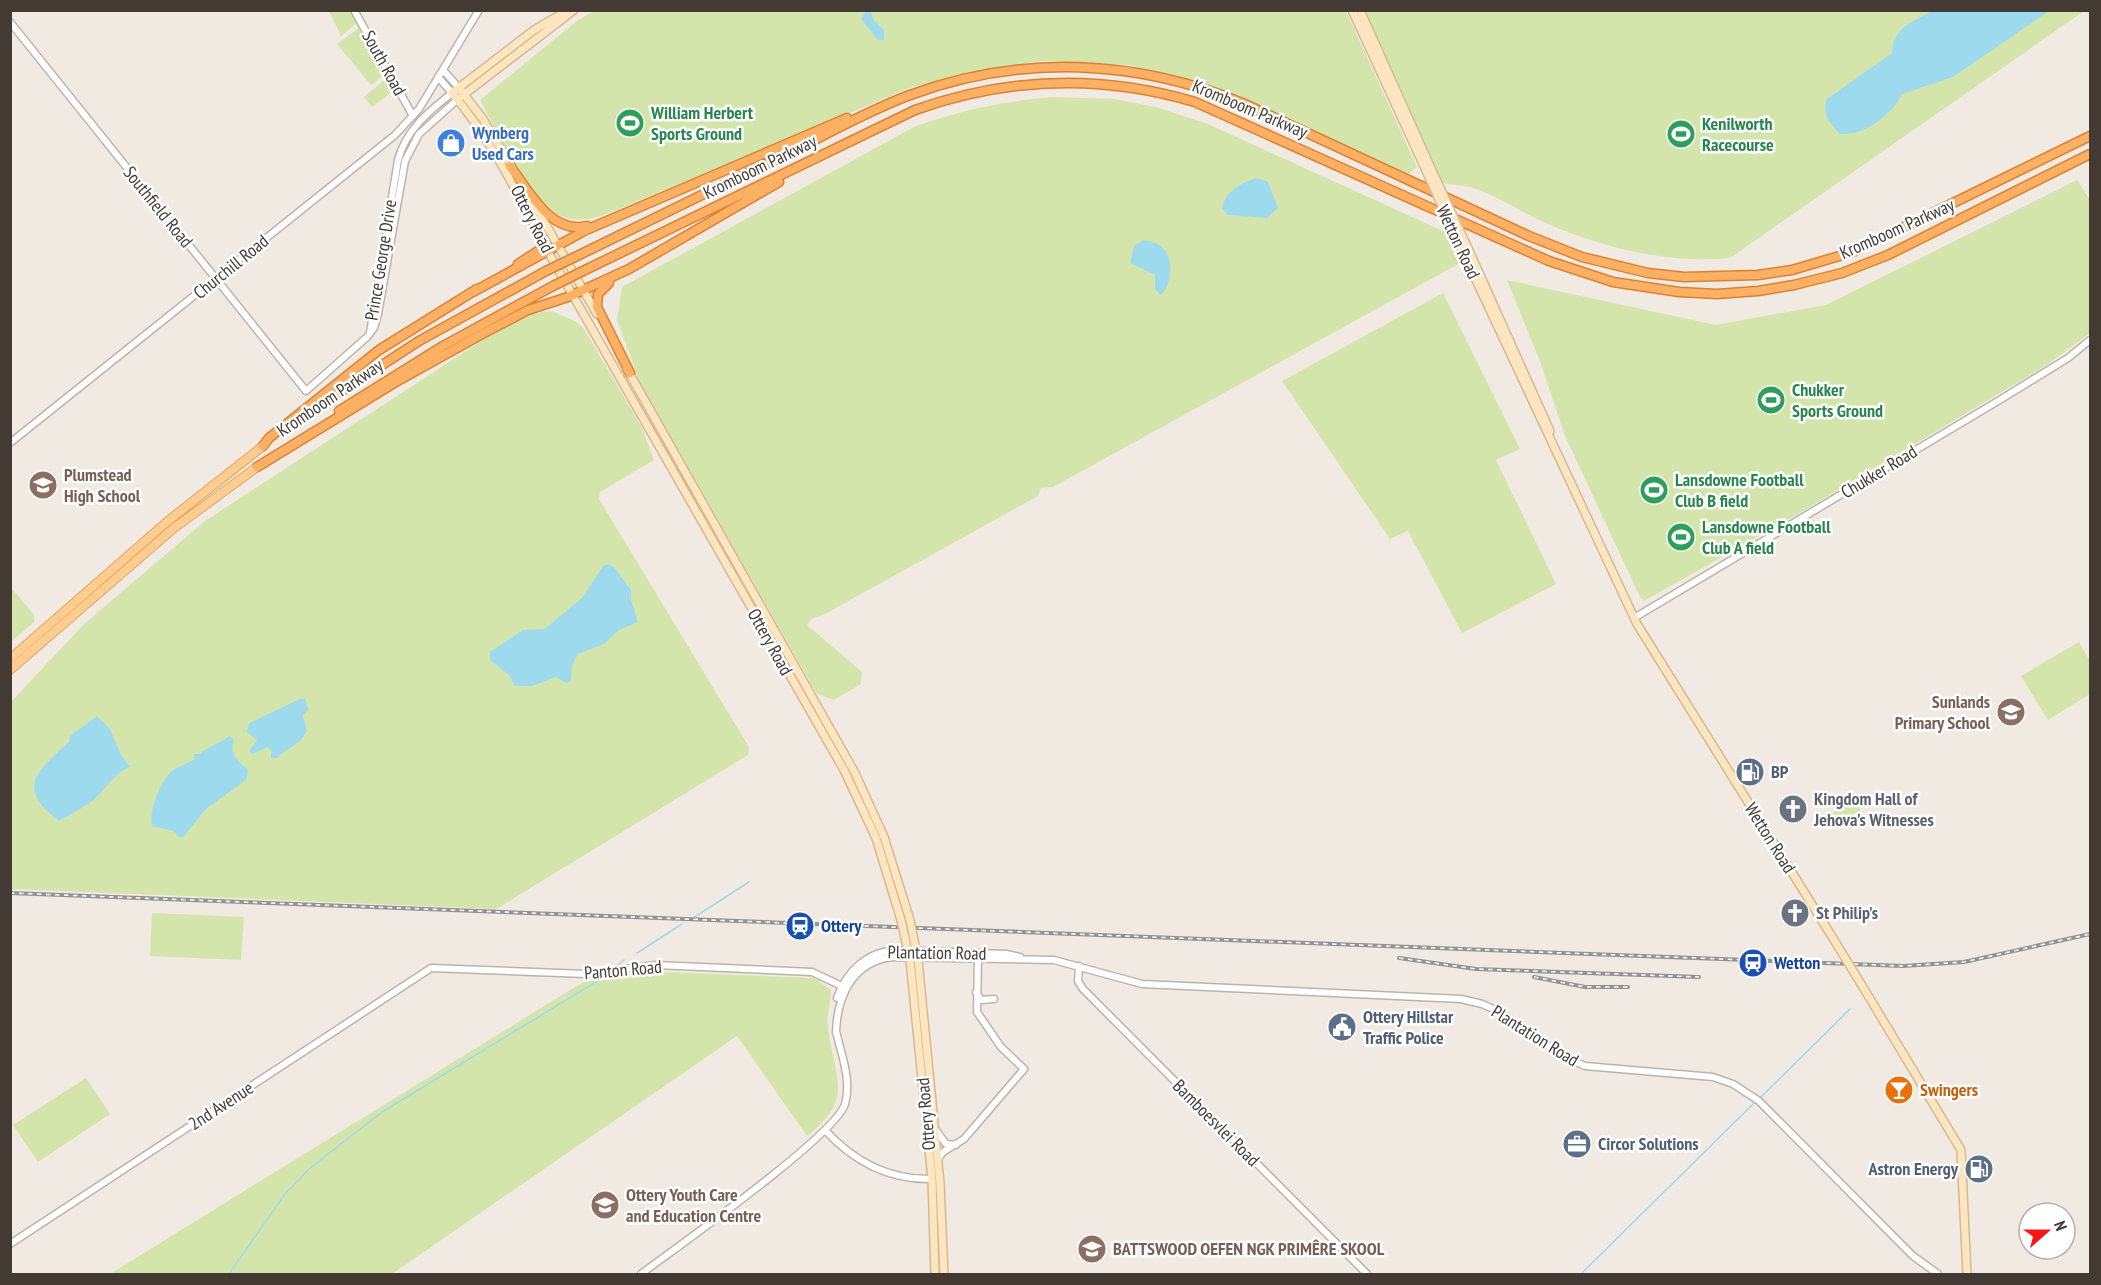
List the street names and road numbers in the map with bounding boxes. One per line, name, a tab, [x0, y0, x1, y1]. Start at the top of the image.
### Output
street label: South Road	[357, 26, 412, 99]
street label: Kromboom Parkway	[1189, 74, 1312, 143]
street label: Kromboom Parkway	[699, 129, 820, 204]
street label: Southfield Road	[119, 161, 198, 252]
street label: Ottery Road	[506, 181, 559, 256]
street label: Kromboom Parkway	[1836, 193, 1958, 264]
street label: Prince George Drive	[360, 198, 401, 322]
street label: Wetton Road	[1431, 201, 1486, 282]
street label: Churchill Road	[188, 229, 273, 304]
street label: Kromboom Parkway	[272, 353, 387, 442]
street label: Chukker Road	[1837, 440, 1921, 503]
street label: Ottery Road	[743, 604, 798, 679]
street label: Wetton Road	[1740, 798, 1801, 877]
street label: Plantation Road	[888, 940, 987, 965]
street label: Panton Road	[583, 955, 663, 984]
street label: Plantation Road	[1487, 1000, 1583, 1071]
street label: Bamboesvlei Road	[1168, 1074, 1265, 1171]
street label: 2nd Avenue	[184, 1076, 257, 1135]
street label: Ottery Road	[911, 1077, 940, 1151]

